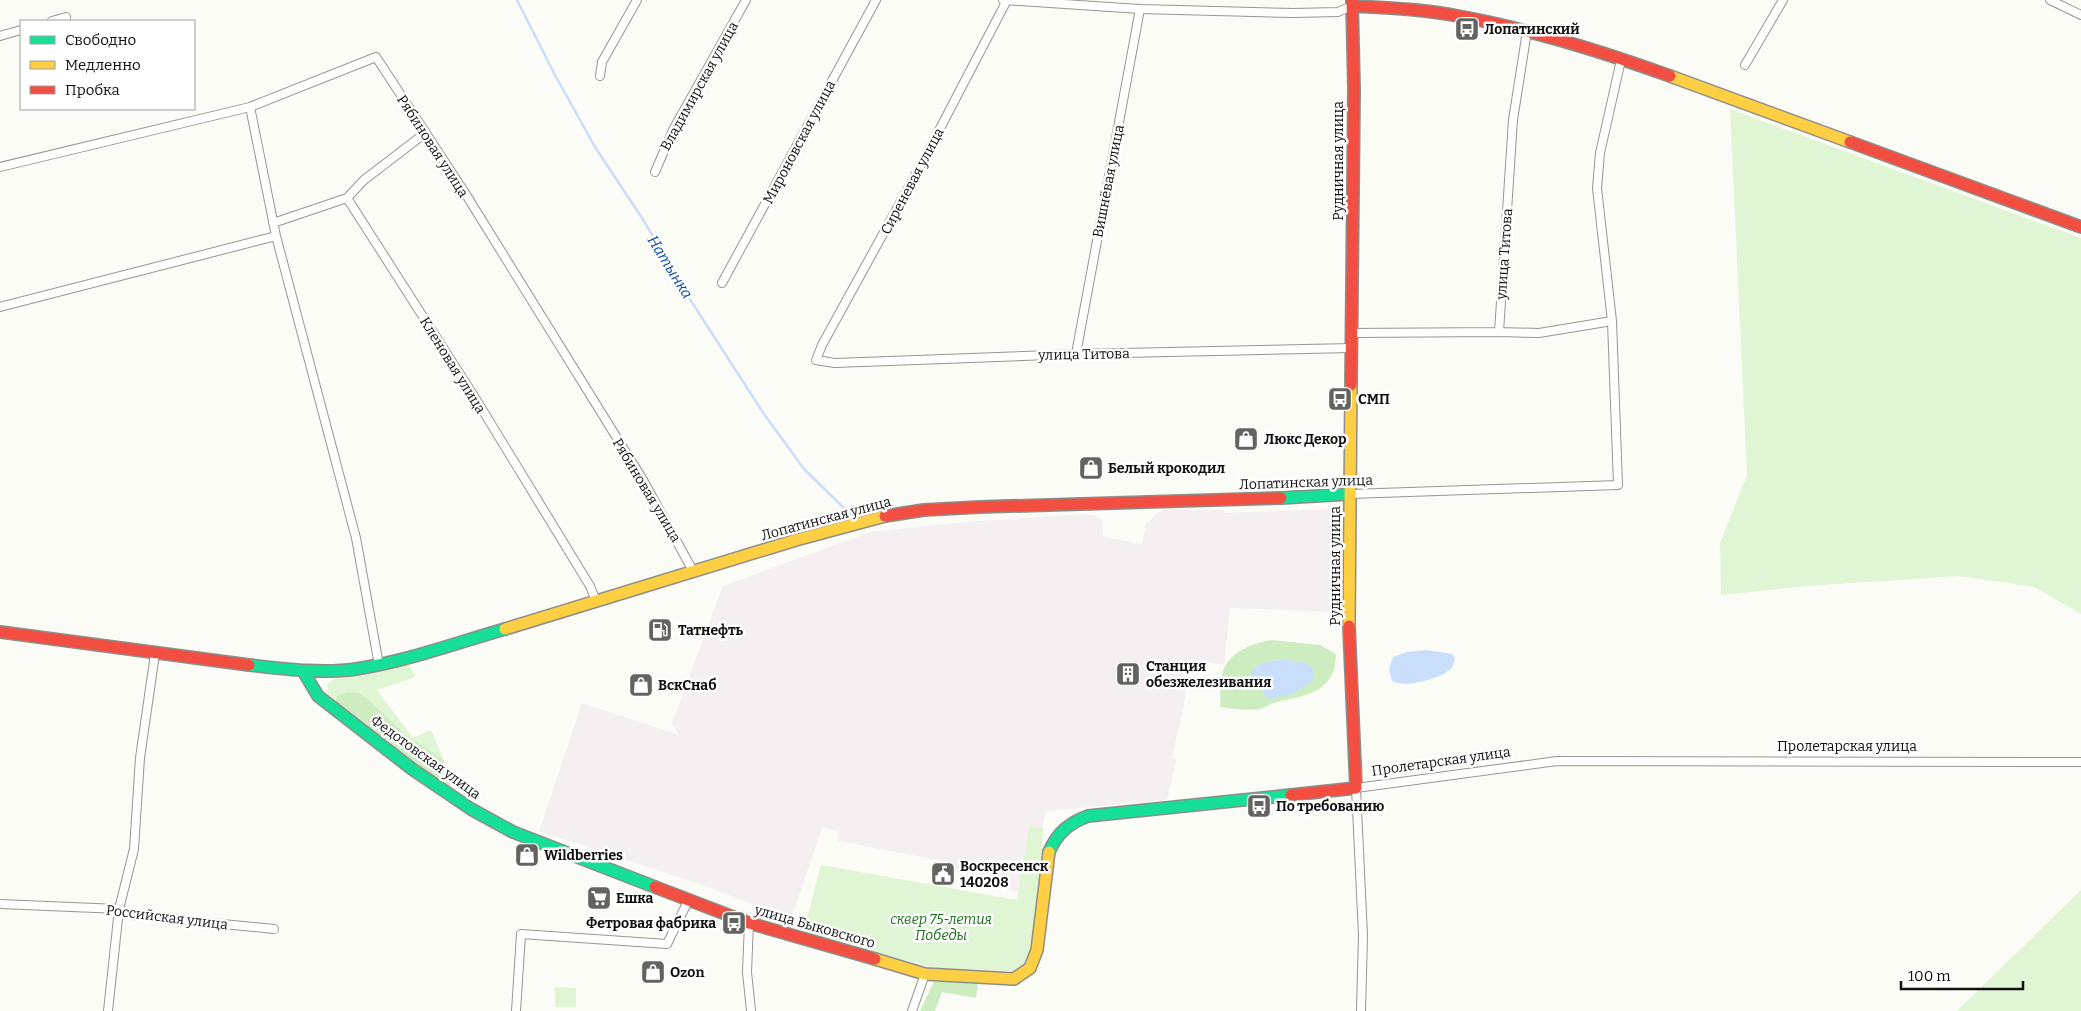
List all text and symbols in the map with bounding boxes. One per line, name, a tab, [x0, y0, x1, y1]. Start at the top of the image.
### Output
bus stop icon: Лопатинский	[1454, 16, 1480, 42]
street label: Владимирская улица	[657, 19, 742, 154]
legend	[20, 20, 195, 110]
place label: Лопатинский	[1484, 21, 1580, 38]
text: Свободно	[65, 31, 136, 49]
text: Медленно	[65, 56, 141, 74]
street label: Мироновская улица	[760, 77, 839, 207]
text: Пробка	[65, 81, 120, 99]
street label: Рябиновая улица	[393, 92, 472, 201]
street label: Рудничная улица	[1330, 101, 1347, 221]
street label: Вишнёвая улица	[1089, 123, 1128, 239]
street label: Сиреневая улица	[877, 125, 948, 237]
street label: улица Титова	[1493, 207, 1516, 301]
water label: Натынка	[644, 232, 696, 302]
street label: Кленовая улица	[416, 314, 489, 417]
street label: улица Титова	[1037, 345, 1130, 364]
bus stop icon: СМП	[1327, 386, 1353, 412]
place label: СМП	[1358, 391, 1390, 408]
shop icon: Люкс Декор	[1233, 426, 1259, 452]
place label: Люкс Декор	[1264, 431, 1347, 448]
street label: Рябиновая улица	[609, 435, 684, 546]
shop icon: Белый крокодил	[1078, 455, 1104, 481]
place label: Белый крокодил	[1108, 460, 1225, 477]
street label: Лопатинская улица	[1239, 472, 1374, 493]
street label: Лопатинская улица	[759, 493, 893, 544]
street label: Рудничная улица	[1327, 506, 1344, 626]
fuel station icon: Татнефть	[647, 617, 673, 643]
place label: Татнефть	[678, 622, 744, 639]
place label: Станция обезжелезивания	[1146, 658, 1271, 691]
building icon: Станция обезжелезивания	[1115, 661, 1141, 687]
shop icon: ВскСнаб	[628, 672, 654, 698]
place label: ВскСнаб	[658, 677, 717, 694]
street label: Федотовская улица	[367, 712, 484, 803]
street label: Пролетарская улица	[1777, 738, 1917, 755]
street label: Пролетарская улица	[1371, 743, 1512, 780]
bus stop icon: По требованию	[1246, 793, 1272, 819]
place label: По требованию	[1276, 798, 1384, 815]
shop icon: Wildberries	[514, 842, 540, 868]
place label: Wildberries	[544, 847, 623, 864]
place label: Воскресенск 140208	[960, 858, 1049, 891]
public building icon: Воскресенск 140208	[930, 861, 956, 887]
supermarket icon: Ешка	[586, 885, 612, 911]
place label: Ешка	[616, 890, 654, 907]
street label: улица Быковского	[752, 901, 877, 952]
street label: Российская улица	[105, 902, 229, 933]
bus stop icon: Фетровая фабрика	[721, 910, 747, 936]
park label: сквер 75-летия Победы	[890, 911, 992, 944]
place label: Фетровая фабрика	[586, 915, 716, 932]
scale bar	[1901, 958, 2024, 990]
shop icon: Ozon	[640, 959, 666, 985]
place label: Ozon	[670, 964, 704, 981]
text: 100 m	[1908, 967, 1951, 985]

